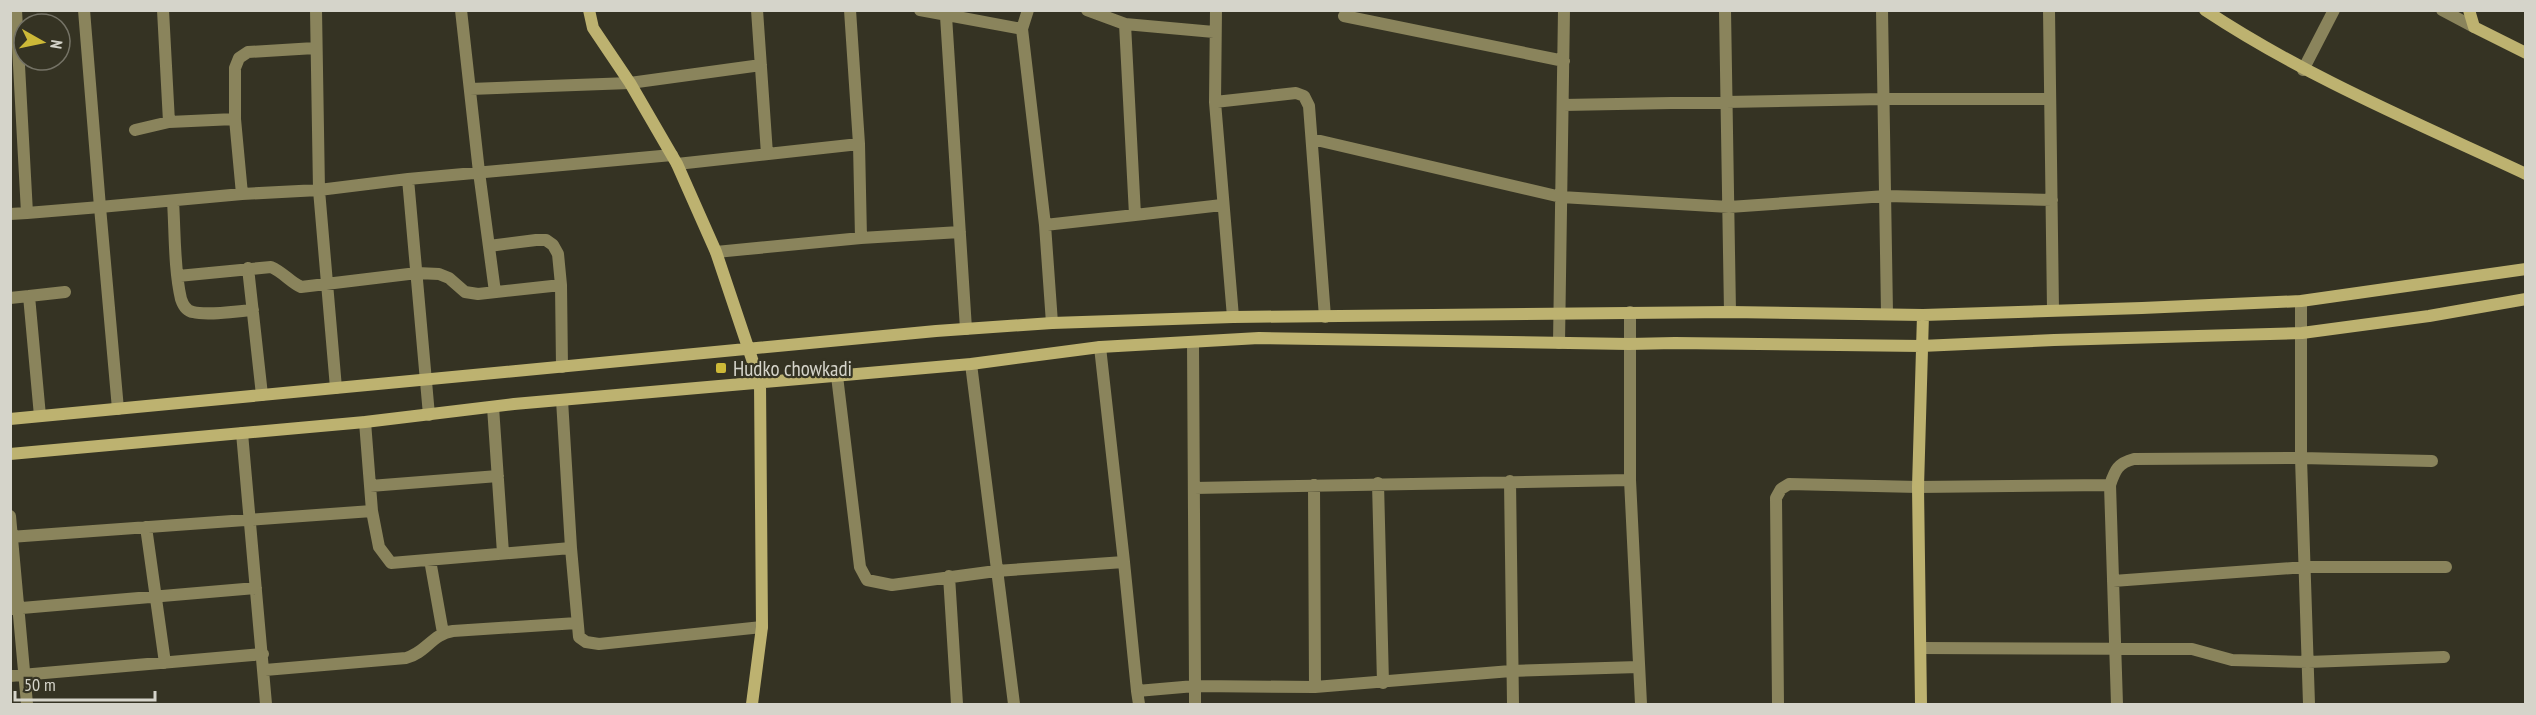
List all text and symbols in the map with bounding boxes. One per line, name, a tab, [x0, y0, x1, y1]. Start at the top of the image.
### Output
north arrow	[12, 12, 72, 72]
text: N	[46, 39, 67, 50]
place label: Hudko chowkadi	[733, 355, 852, 382]
marker: Hudko chowkadi	[714, 361, 728, 375]
scale bar	[15, 664, 154, 702]
text: 50 m	[24, 673, 56, 696]

